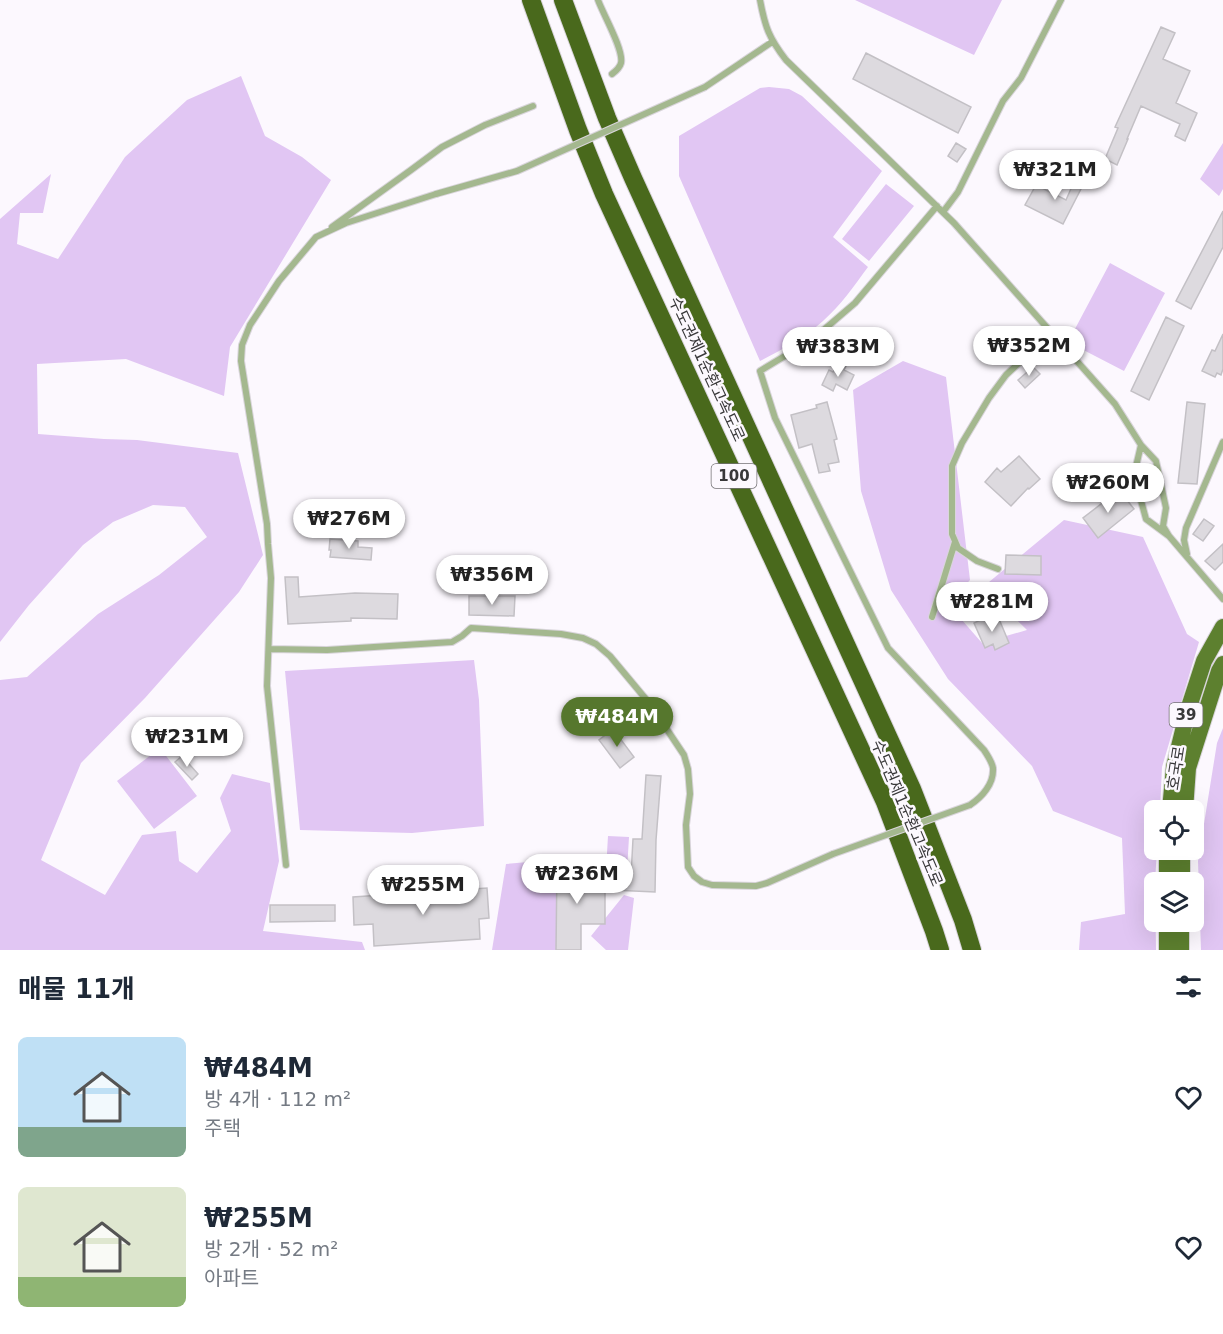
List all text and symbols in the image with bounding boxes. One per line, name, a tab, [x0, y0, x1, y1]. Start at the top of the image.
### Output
pin: ₩321M	[1013, 150, 1097, 201]
text: ₩321M	[1013, 157, 1097, 181]
street label: 수도권제1순환고속도로	[665, 294, 749, 445]
pin: ₩352M	[987, 326, 1071, 377]
pin: ₩383M	[796, 327, 880, 378]
text: ₩352M	[987, 333, 1071, 357]
text: ₩383M	[796, 334, 880, 358]
pin: ₩260M	[1066, 463, 1150, 514]
road number: 100	[712, 464, 756, 488]
text: ₩260M	[1066, 470, 1150, 494]
pin: ₩276M	[307, 499, 391, 550]
text: ₩276M	[307, 506, 391, 530]
pin: ₩356M	[450, 555, 534, 606]
text: ₩356M	[450, 562, 534, 586]
pin: ₩281M	[950, 582, 1034, 633]
text: ₩281M	[950, 589, 1034, 613]
pin: ₩484M	[575, 697, 659, 748]
road number: 39	[1170, 703, 1202, 727]
text: ₩484M	[575, 704, 659, 728]
pin: ₩231M	[145, 717, 229, 768]
text: ₩231M	[145, 724, 229, 748]
street label: 수도권제1순환고속도로	[868, 737, 947, 889]
street label: 호국로	[1163, 744, 1189, 791]
map controls	[1144, 800, 1204, 932]
button: locate	[1144, 800, 1204, 860]
pin: ₩236M	[535, 854, 619, 905]
text: ₩236M	[535, 861, 619, 885]
pin: ₩255M	[381, 865, 465, 916]
text: ₩255M	[381, 872, 465, 896]
button: layers	[1144, 872, 1204, 932]
icon: filters	[1172, 970, 1205, 1003]
text: 매물 11개	[18, 974, 135, 1004]
text: ₩484M	[204, 1053, 313, 1083]
icon: home	[66, 1061, 138, 1133]
icon: heart	[1172, 1081, 1205, 1114]
text: 방 4개 · 112 m²	[204, 1087, 351, 1111]
text: 주택	[204, 1116, 241, 1140]
text: ₩255M	[204, 1203, 313, 1233]
icon: home	[66, 1211, 138, 1283]
icon: heart	[1172, 1231, 1205, 1264]
text: 방 2개 · 52 m²	[204, 1237, 338, 1261]
text: 아파트	[204, 1266, 259, 1290]

